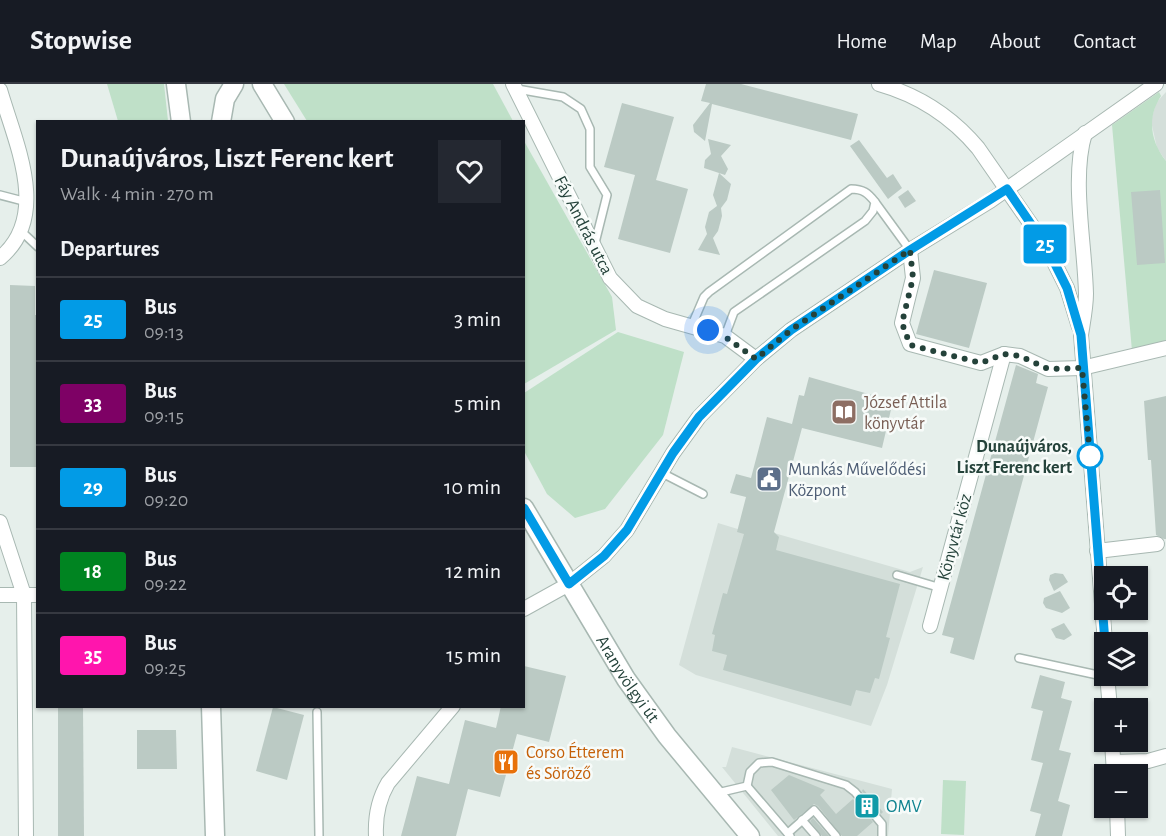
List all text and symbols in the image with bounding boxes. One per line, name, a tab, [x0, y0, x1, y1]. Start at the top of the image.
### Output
text: Stopwise	[30, 27, 132, 55]
text: Home	[836, 31, 887, 52]
text: Map	[920, 31, 957, 52]
text: About	[990, 31, 1040, 52]
text: Contact	[1073, 31, 1136, 52]
button: heart	[438, 140, 501, 203]
text: Dunaújváros, Liszt Ferenc kert	[60, 145, 393, 173]
street label: Fáy András utca	[551, 173, 616, 278]
text: Walk · 4 min · 270 m	[60, 184, 214, 204]
line badge: 25	[1018, 224, 1072, 264]
text: 25	[1036, 234, 1054, 255]
text: Departures	[60, 238, 160, 260]
text: Bus	[144, 296, 177, 318]
text: 3 min	[454, 308, 501, 330]
text: 25	[84, 309, 102, 330]
your location	[693, 315, 723, 345]
text: 09:13	[144, 322, 184, 342]
text: Bus	[144, 380, 177, 402]
text: 5 min	[454, 392, 501, 414]
text: 33	[84, 393, 102, 414]
place label: József Attila könyvtár	[864, 394, 947, 433]
library icon: József Attila könyvtár	[829, 397, 859, 427]
text: 09:15	[144, 406, 184, 426]
place label: Dunaújváros, Liszt Ferenc kert	[956, 438, 1072, 477]
marker: Dunaújváros, Liszt Ferenc kert	[1077, 443, 1103, 469]
place label: Munkás Művelődési Központ	[788, 461, 926, 500]
text: Bus	[144, 464, 177, 486]
public building icon: Munkás Művelődési Központ	[754, 464, 784, 494]
text: 10 min	[444, 476, 501, 498]
text: 29	[83, 477, 103, 498]
text: 09:20	[144, 490, 188, 510]
street label: Könyvtár köz	[935, 492, 975, 583]
text: Bus	[144, 548, 177, 570]
text: 12 min	[446, 560, 501, 582]
text: 18	[84, 561, 102, 582]
map controls	[1094, 566, 1148, 818]
button: locate	[1094, 566, 1148, 620]
text: 09:22	[144, 574, 187, 594]
text: Bus	[144, 632, 177, 654]
button: layers	[1094, 632, 1148, 686]
street label: Aranyvölgyi út	[592, 633, 662, 726]
text: 15 min	[446, 644, 501, 666]
text: 35	[84, 645, 102, 666]
text: 09:25	[144, 658, 186, 678]
button: +	[1094, 698, 1148, 752]
place label: Corso Étterem és Söröző	[526, 741, 624, 783]
restaurant icon: Corso Étterem és Söröző	[491, 747, 521, 777]
button: −	[1094, 764, 1148, 818]
building icon: OMV	[852, 791, 882, 821]
place label: OMV	[886, 798, 922, 816]

